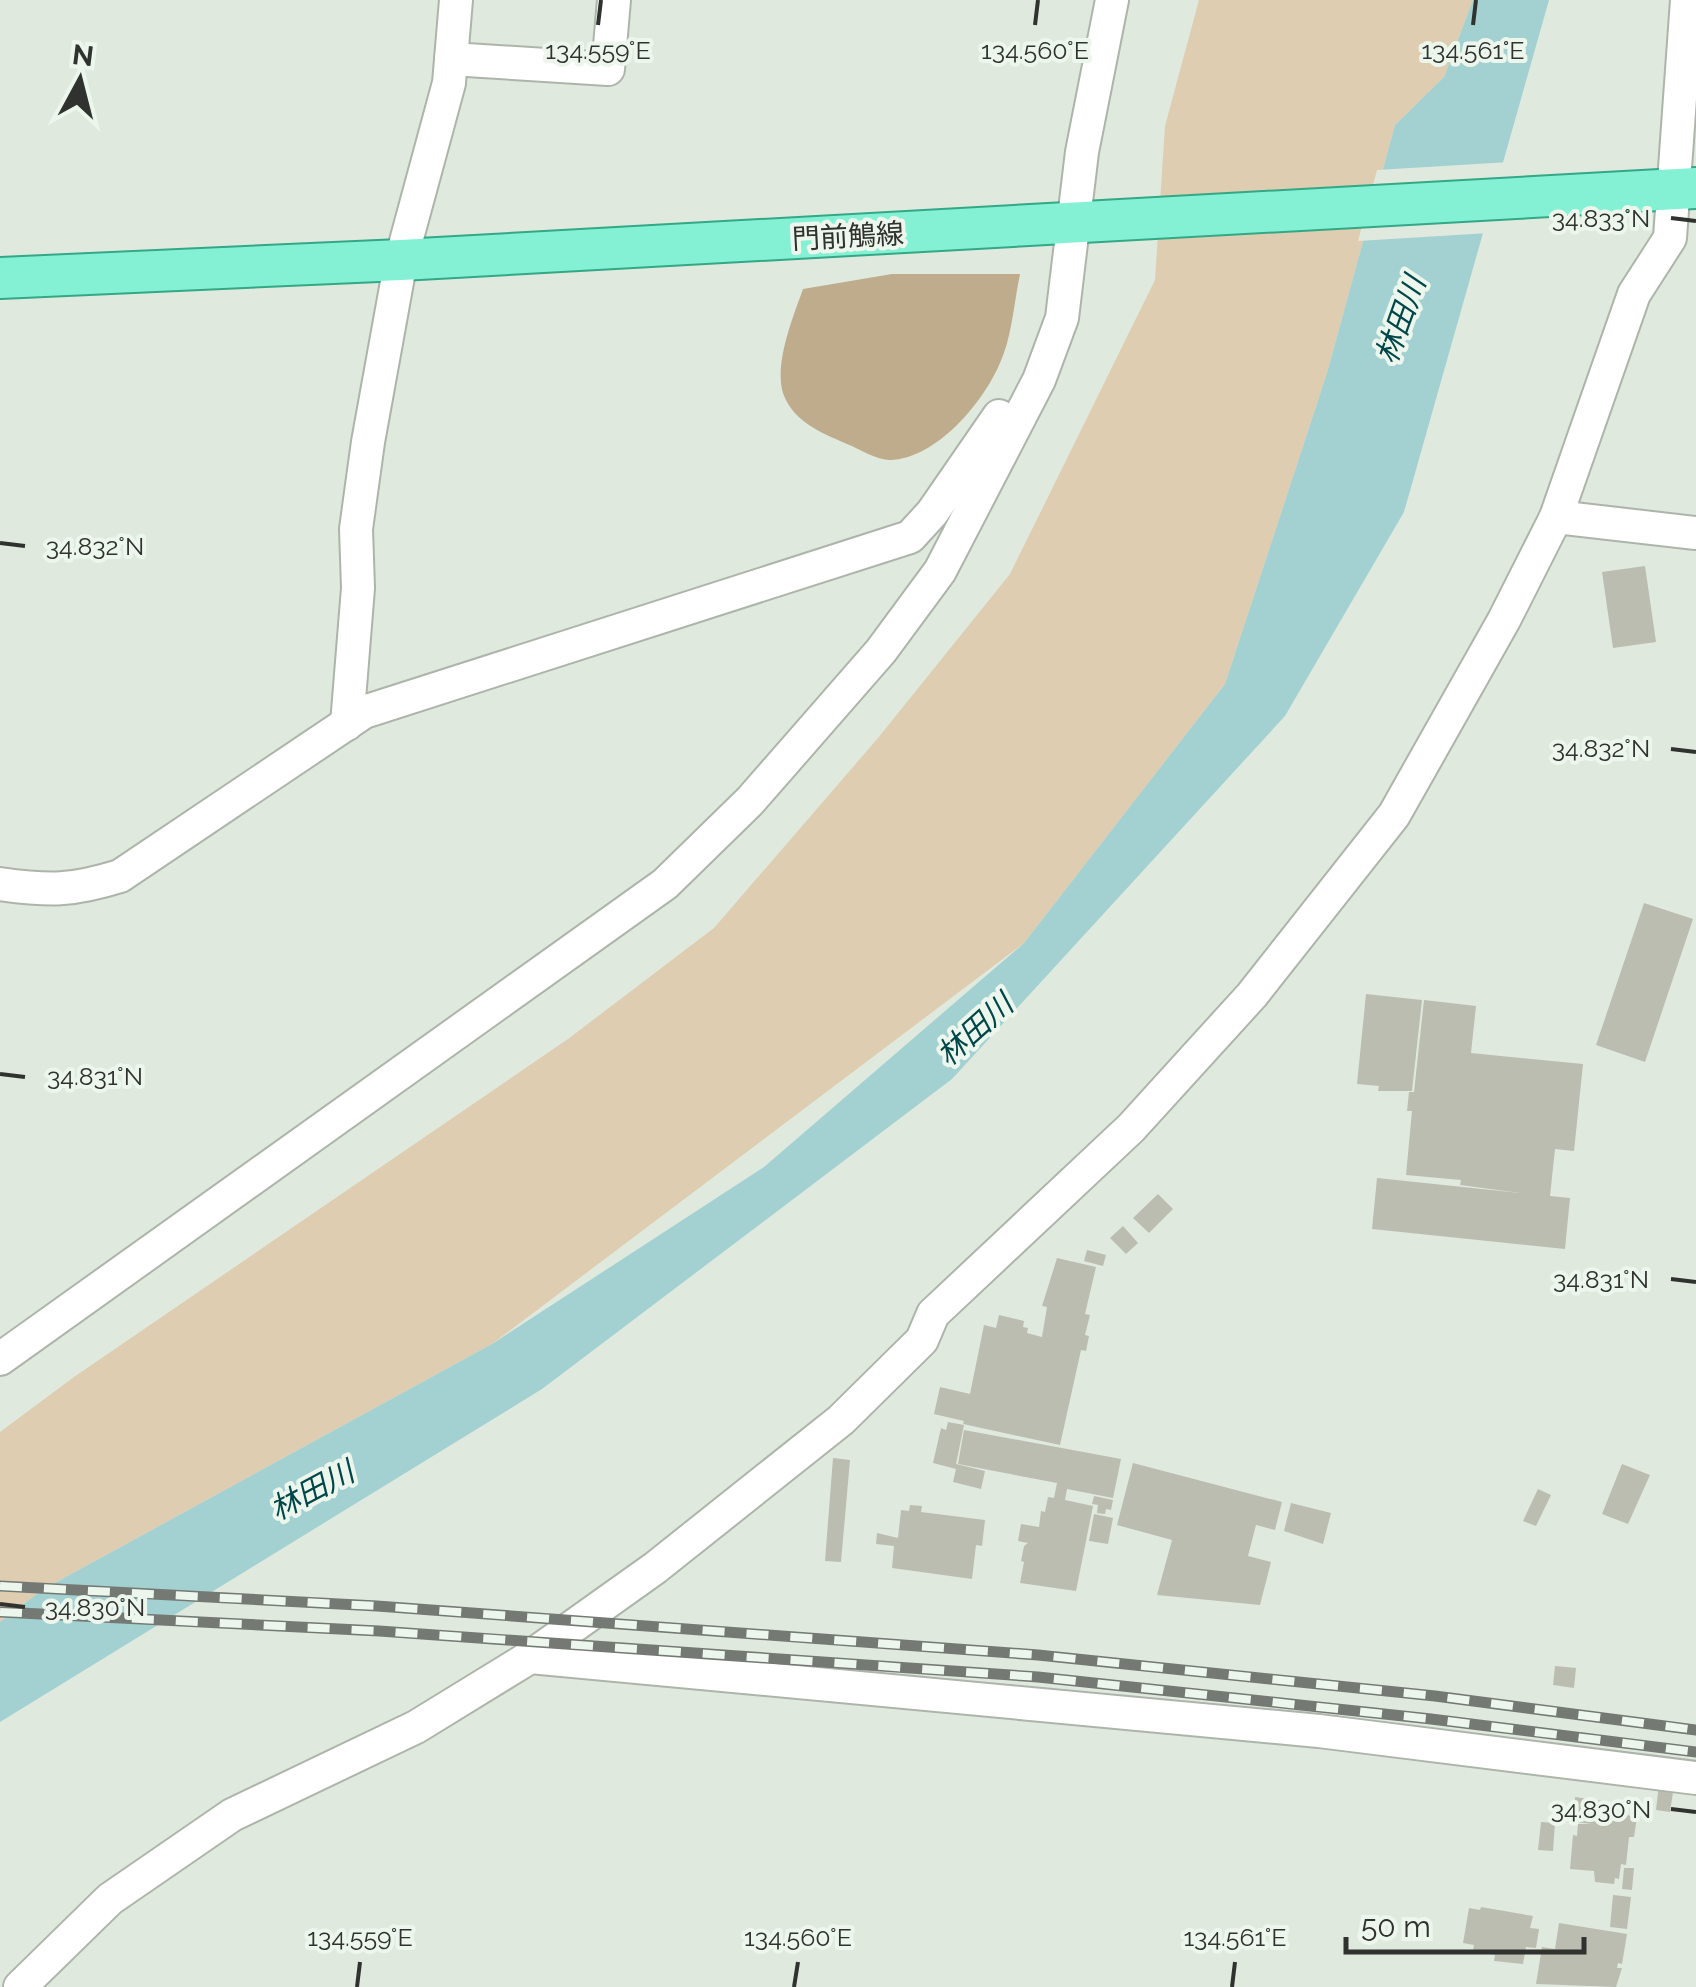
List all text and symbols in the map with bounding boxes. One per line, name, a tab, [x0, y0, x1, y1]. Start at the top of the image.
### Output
north arrow	[30, 30, 130, 130]
text: 134.559°E	[545, 35, 651, 65]
text: 134.560°E	[981, 35, 1089, 65]
text: 134.561°E	[1421, 35, 1525, 65]
text: N	[70, 38, 96, 73]
text: 34.833°N	[1552, 203, 1650, 233]
street label: 門前鵤線	[791, 217, 905, 256]
water label: 林田川	[1369, 269, 1433, 368]
text: 34.832°N	[46, 531, 144, 561]
text: 34.832°N	[1552, 733, 1650, 763]
water label: 林田川	[930, 985, 1022, 1073]
text: 34.831°N	[47, 1061, 143, 1091]
text: 34.831°N	[1553, 1264, 1649, 1294]
water label: 林田川	[264, 1453, 362, 1527]
text: 34.830°N	[45, 1592, 145, 1622]
text: 34.830°N	[1551, 1794, 1651, 1824]
scale bar	[1346, 1892, 1584, 1954]
text: 50 m	[1361, 1909, 1431, 1944]
text: 134.559°E	[307, 1922, 413, 1952]
text: 134.560°E	[744, 1922, 852, 1952]
text: 134.561°E	[1183, 1922, 1287, 1952]

